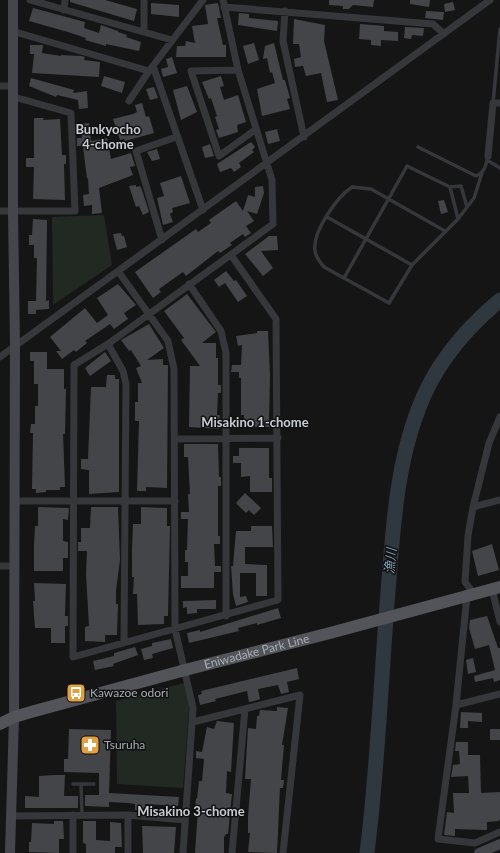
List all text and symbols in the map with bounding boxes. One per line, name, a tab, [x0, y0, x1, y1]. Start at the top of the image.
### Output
district label: Bunkyocho 4-chome	[75, 121, 141, 152]
district label: Misakino 1-chome	[201, 414, 309, 430]
water label: 漁川	[381, 545, 399, 575]
street label: Eniwadake Park Line	[202, 631, 311, 672]
bus stop icon: Kawazoe odori	[65, 682, 87, 704]
place label: Kawazoe odori	[90, 685, 168, 700]
pharmacy icon: Tsuruha	[79, 734, 101, 756]
place label: Tsuruha	[104, 737, 145, 752]
district label: Misakino 3-chome	[137, 803, 245, 819]

